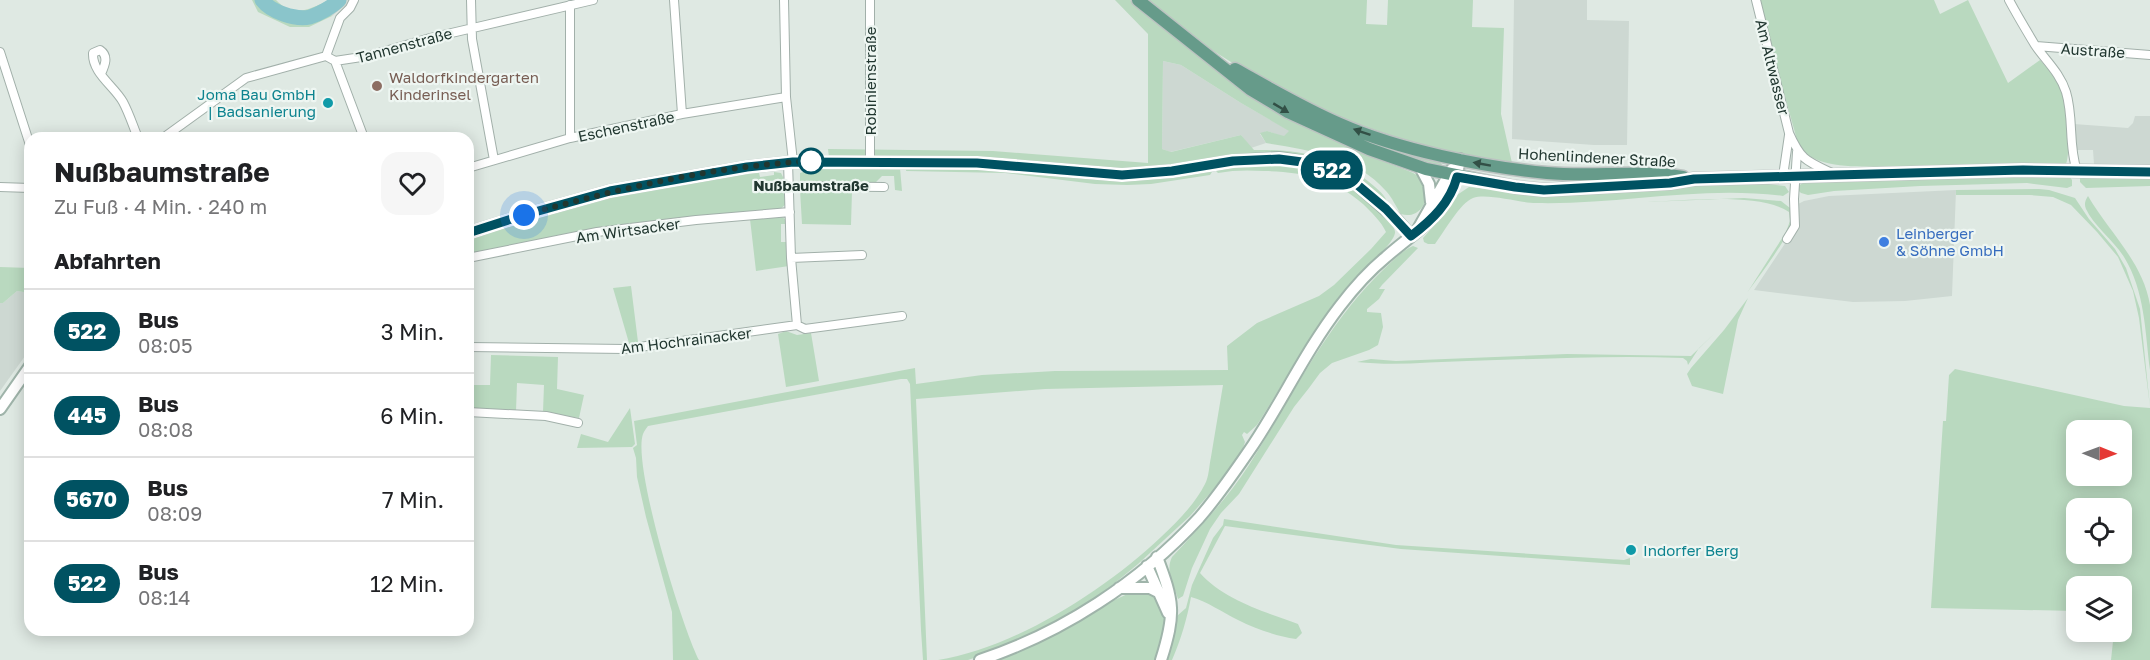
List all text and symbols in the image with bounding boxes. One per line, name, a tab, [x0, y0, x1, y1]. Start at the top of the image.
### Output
street label: Am Altwasser	[1752, 17, 1794, 117]
street label: Tannenstraße	[354, 24, 454, 66]
street label: Robinienstraße	[861, 26, 879, 136]
street label: Austraße	[2060, 39, 2126, 61]
place label: Waldorfkindergarten Kinderinsel	[389, 68, 539, 103]
marker: Waldorfkindergarten Kinderinsel	[370, 79, 384, 93]
place label: Joma Bau GmbH | Badsanierung	[197, 85, 316, 120]
marker: Joma Bau GmbH | Badsanierung	[321, 96, 335, 110]
one-way arrow	[1273, 102, 1289, 113]
street label: Eschenstraße	[576, 107, 676, 145]
one-way arrow	[1353, 126, 1371, 136]
street label: Hohenlindener Straße	[1518, 144, 1677, 170]
marker: Nußbaumstraße	[798, 148, 824, 174]
line badge: 522	[1298, 150, 1366, 190]
button: heart	[381, 152, 444, 215]
text: Nußbaumstraße	[54, 155, 270, 188]
text: 522	[1313, 157, 1351, 183]
one-way arrow	[1472, 159, 1491, 168]
place label: Nußbaumstraße	[753, 176, 869, 194]
text: Zu Fuß · 4 Min. · 240 m	[54, 194, 267, 218]
your location	[509, 200, 539, 230]
street label: Am Wirtsacker	[575, 214, 681, 246]
place label: Leinberger & Söhne GmbH	[1896, 224, 2004, 259]
marker: Leinberger & Söhne GmbH	[1877, 235, 1891, 249]
text: Abfahrten	[54, 247, 161, 274]
text: Bus	[138, 306, 179, 333]
text: 522	[68, 318, 106, 344]
text: 3 Min.	[381, 318, 444, 345]
street label: Am Hochrainacker	[620, 323, 753, 357]
text: 08:05	[138, 333, 193, 357]
text: Bus	[138, 390, 179, 417]
text: 445	[67, 402, 107, 428]
text: 6 Min.	[380, 402, 444, 429]
text: 08:08	[138, 417, 193, 441]
north arrow	[2066, 420, 2132, 486]
map controls	[2066, 420, 2132, 642]
text: Bus	[147, 474, 188, 501]
text: 5670	[66, 486, 117, 512]
text: 7 Min.	[382, 486, 444, 513]
button: locate	[2066, 498, 2132, 564]
text: 08:09	[147, 501, 202, 525]
place label: Indorfer Berg	[1643, 541, 1739, 559]
marker: Indorfer Berg	[1624, 543, 1638, 557]
text: Bus	[138, 558, 179, 585]
text: 522	[68, 570, 106, 596]
text: 12 Min.	[370, 570, 444, 597]
button: layers	[2066, 576, 2132, 642]
text: 08:14	[138, 585, 191, 609]

